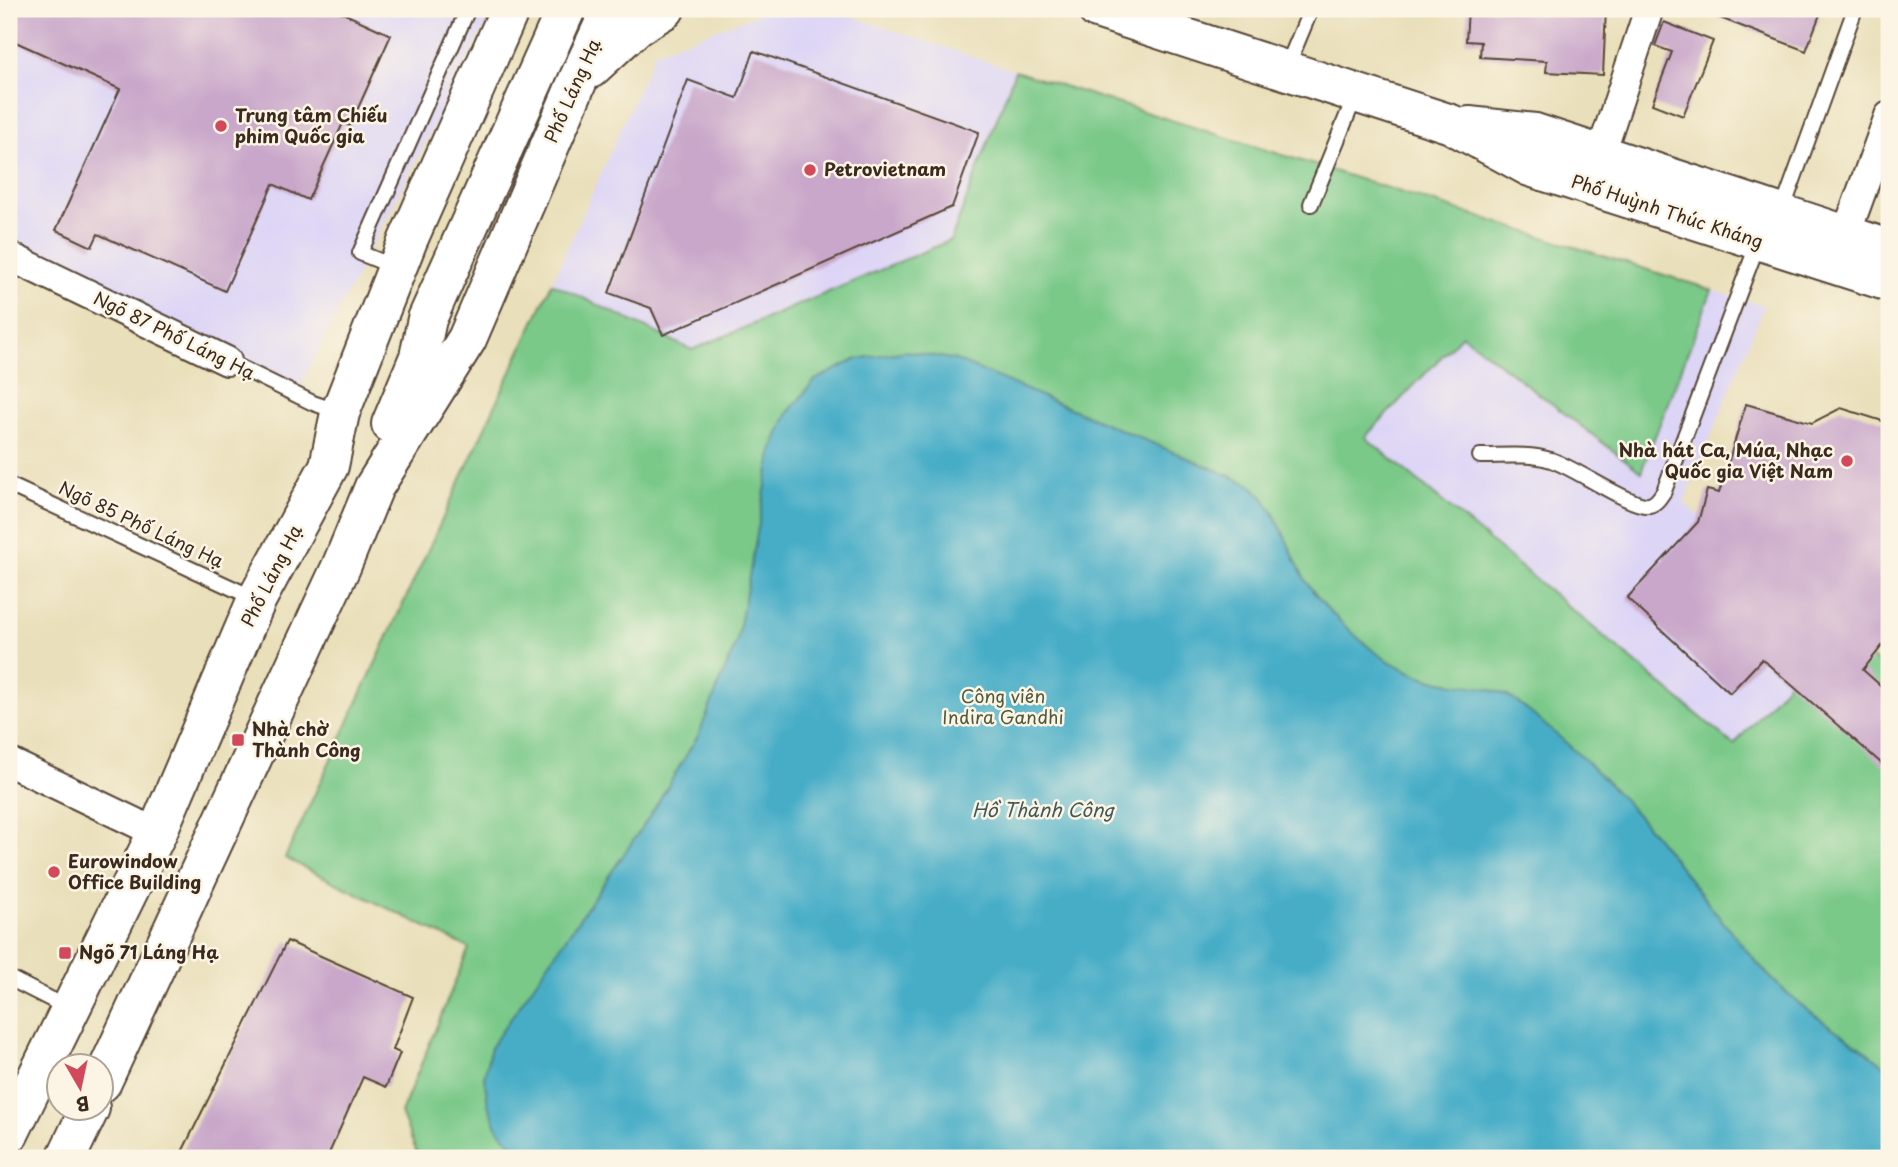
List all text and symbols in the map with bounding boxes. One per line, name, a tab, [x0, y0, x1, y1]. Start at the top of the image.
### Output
street label: Phố Láng Hạ	[537, 33, 607, 147]
place label: Trung tâm Chiếu phim Quốc gia	[235, 101, 388, 149]
marker: Trung tâm Chiếu phim Quốc gia	[213, 118, 229, 134]
place label: Petrovietnam	[824, 155, 946, 182]
marker: Petrovietnam	[802, 162, 818, 178]
street label: Phố Huỳnh Thúc Kháng	[1568, 167, 1767, 254]
street label: Ngõ 87 Phố Láng Hạ	[89, 284, 261, 386]
place label: Nhà hát Ca, Múa, Nhạc Quốc gia Việt Nam	[1619, 436, 1833, 484]
marker: Nhà hát Ca, Múa, Nhạc Quốc gia Việt Nam	[1839, 453, 1855, 469]
street label: Ngõ 85 Phố Láng Hạ	[55, 474, 229, 574]
street label: Phố Láng Hạ	[233, 519, 308, 631]
park label: Công viên Indira Gandhi	[942, 682, 1064, 730]
place label: Nhà chờ Thành Công	[252, 715, 361, 763]
marker: Nhà chờ Thành Công	[230, 732, 246, 748]
water label: Hồ Thành Công	[972, 795, 1115, 823]
place label: Eurowindow Office Building	[68, 847, 201, 895]
marker: Eurowindow Office Building	[46, 864, 62, 880]
place label: Ngõ 71 Láng Hạ	[79, 938, 219, 965]
marker: Ngõ 71 Láng Hạ	[57, 945, 73, 961]
north arrow	[46, 1052, 116, 1122]
text: B	[74, 1090, 91, 1120]

